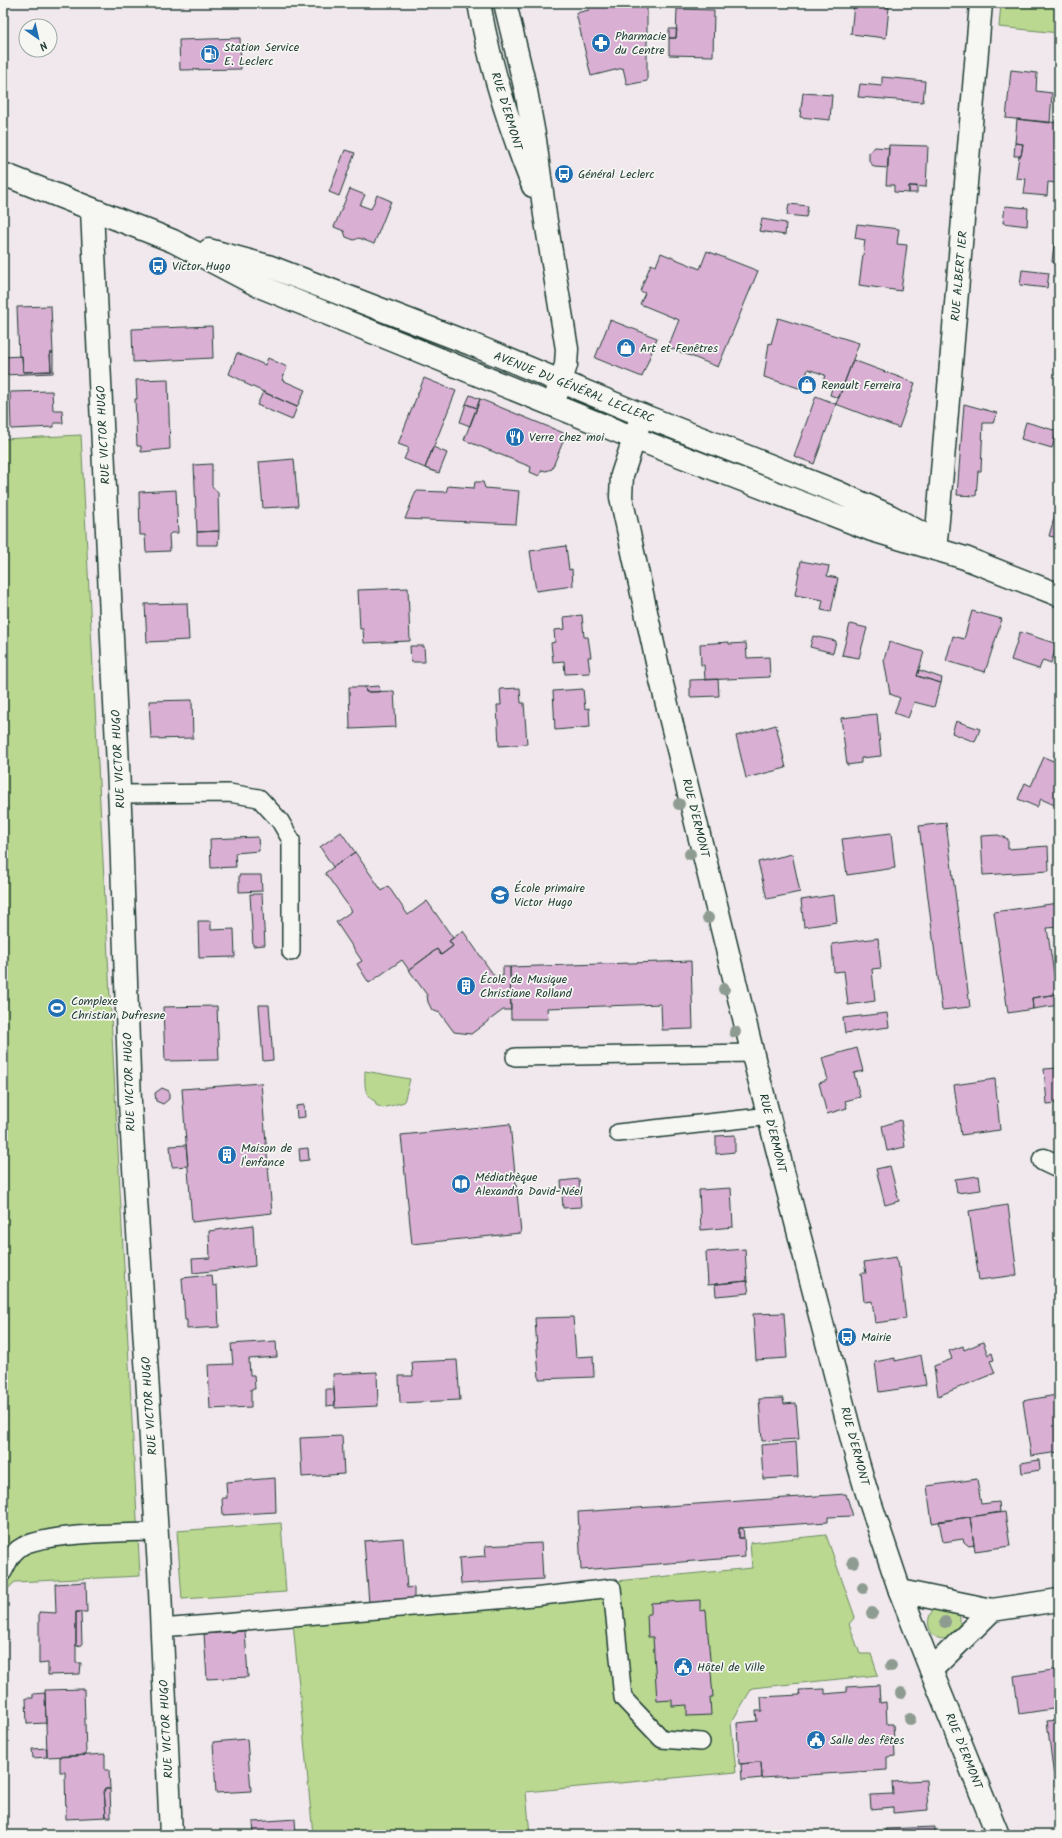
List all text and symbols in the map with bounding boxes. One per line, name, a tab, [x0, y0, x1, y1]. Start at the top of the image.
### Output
north arrow	[18, 18, 58, 58]
place label: Pharmacie du Centre	[615, 27, 667, 60]
pharmacy icon: Pharmacie du Centre	[590, 32, 612, 54]
text: N	[35, 36, 51, 55]
place label: Station Service E. Leclerc	[224, 38, 300, 71]
fuel station icon: Station Service E. Leclerc	[199, 43, 221, 65]
street label: RUE D'ERMONT	[486, 70, 528, 154]
bus stop icon: Général Leclerc	[553, 163, 575, 185]
place label: Général Leclerc	[578, 165, 655, 184]
street label: RUE ALBERT 1ER	[946, 230, 973, 322]
bus stop icon: Victor Hugo	[147, 255, 169, 277]
place label: Victor Hugo	[172, 257, 230, 276]
shop icon: Art et Fenêtres	[615, 337, 637, 359]
place label: Art et Fenêtres	[640, 339, 718, 358]
street label: AVENUE DU GÉNÉRAL LECLERC	[491, 347, 657, 428]
shop icon: Renault Ferreira	[796, 374, 818, 396]
place label: Renault Ferreira	[821, 376, 901, 395]
street label: RUE VICTOR HUGO	[91, 384, 116, 485]
restaurant icon: Verre chez moi	[504, 426, 526, 448]
place label: Verre chez moi	[529, 428, 605, 447]
street label: RUE VICTOR HUGO	[106, 708, 131, 809]
street label: RUE D'ERMONT	[677, 777, 715, 861]
place label: École primaire Victor Hugo	[514, 879, 586, 912]
school or university icon: École primaire Victor Hugo	[489, 884, 511, 906]
place label: École de Musique Christiane Rolland	[480, 970, 573, 1003]
building icon: École de Musique Christiane Rolland	[455, 975, 477, 997]
place label: Complexe Christian Dufresne	[71, 992, 166, 1025]
sports icon: Complexe Christian Dufresne	[46, 997, 68, 1019]
street label: RUE VICTOR HUGO	[118, 1032, 141, 1132]
street label: RUE D'ERMONT	[754, 1092, 792, 1176]
place label: Maison de l'enfance	[241, 1139, 293, 1172]
building icon: Maison de l'enfance	[216, 1144, 238, 1166]
place label: Médiathèque Alexandra David-Néel	[475, 1168, 583, 1201]
library icon: Médiathèque Alexandra David-Néel	[450, 1173, 472, 1195]
bus stop icon: Mairie	[836, 1326, 858, 1348]
place label: Mairie	[861, 1328, 892, 1347]
street label: RUE VICTOR HUGO	[137, 1355, 162, 1456]
street label: RUE D'ERMONT	[835, 1405, 875, 1489]
public building icon: Hôtel de Ville	[672, 1656, 694, 1678]
place label: Hôtel de Ville	[697, 1658, 766, 1677]
street label: RUE VICTOR HUGO	[154, 1678, 179, 1779]
street label: RUE D'ERMONT	[940, 1710, 988, 1794]
public building icon: Salle des fêtes	[805, 1729, 827, 1751]
place label: Salle des fêtes	[830, 1731, 904, 1750]

